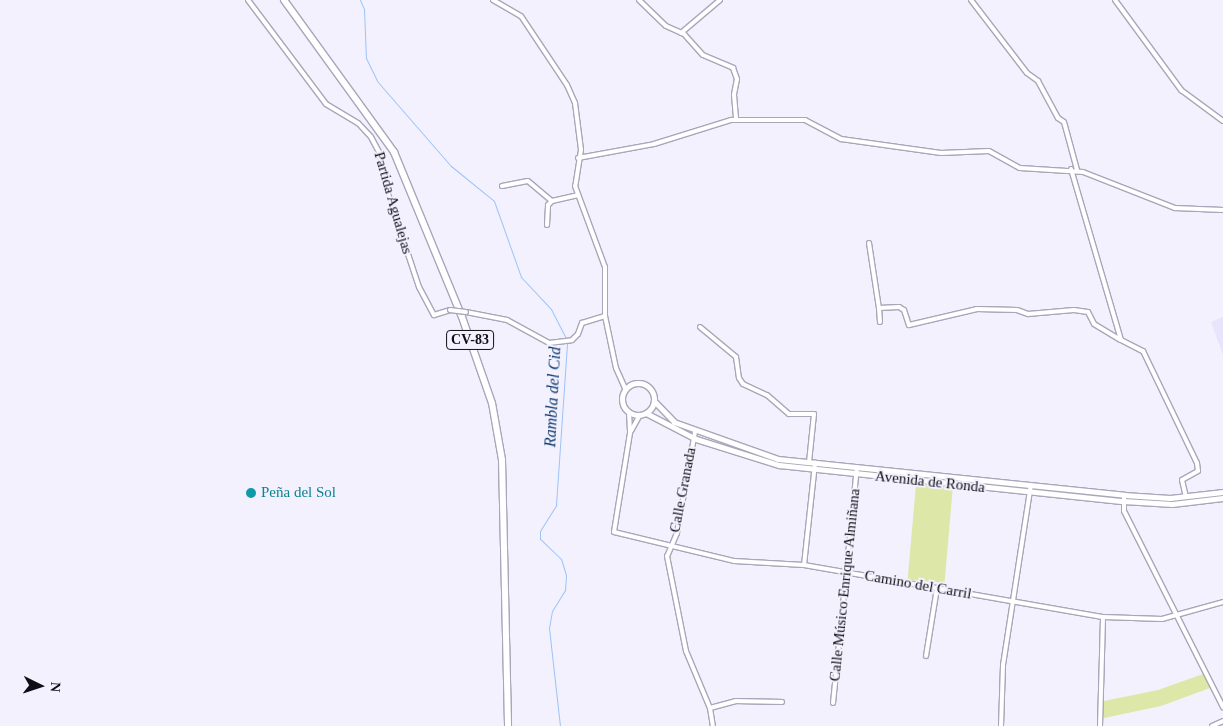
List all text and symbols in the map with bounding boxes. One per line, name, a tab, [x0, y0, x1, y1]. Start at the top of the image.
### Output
street label: Partida Agualejas	[370, 149, 416, 257]
road number: CV-83	[445, 328, 495, 352]
water label: Rambla del Cid	[541, 346, 565, 448]
street label: Calle Granada	[666, 446, 700, 534]
street label: Avenida de Ronda	[874, 467, 986, 497]
place label: Peña del Sol	[261, 484, 336, 502]
marker: Peña del Sol	[245, 487, 257, 499]
street label: Calle Músico Enrique Almiñana	[826, 487, 864, 683]
street label: Camino del Carril	[863, 567, 973, 603]
north arrow	[15, 661, 65, 711]
text: N	[48, 682, 63, 693]

